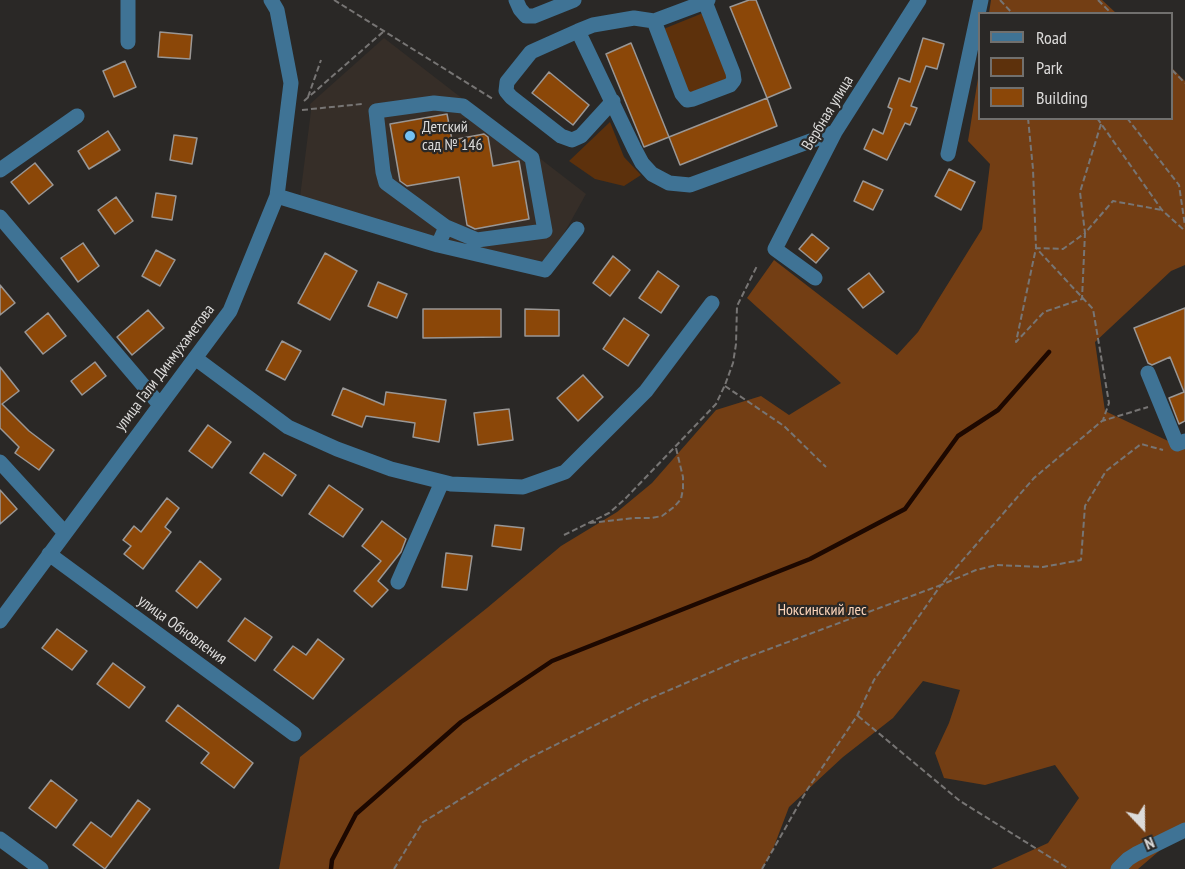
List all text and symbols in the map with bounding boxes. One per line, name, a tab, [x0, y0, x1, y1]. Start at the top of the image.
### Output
legend	[978, 12, 1173, 120]
text: Road	[1036, 26, 1067, 49]
text: Park	[1036, 56, 1063, 79]
street label: Вербная улица	[798, 72, 858, 154]
text: Building	[1036, 86, 1088, 109]
place label: Детский сад № 146	[422, 117, 483, 155]
marker: Детский сад № 146	[403, 129, 417, 143]
street label: улица Гали Динмухаметова	[111, 301, 219, 435]
street label: улица Обновления	[134, 591, 230, 669]
park label: Ноксинский лес	[777, 600, 867, 620]
north arrow	[1113, 797, 1173, 857]
text: N	[1142, 833, 1158, 855]

